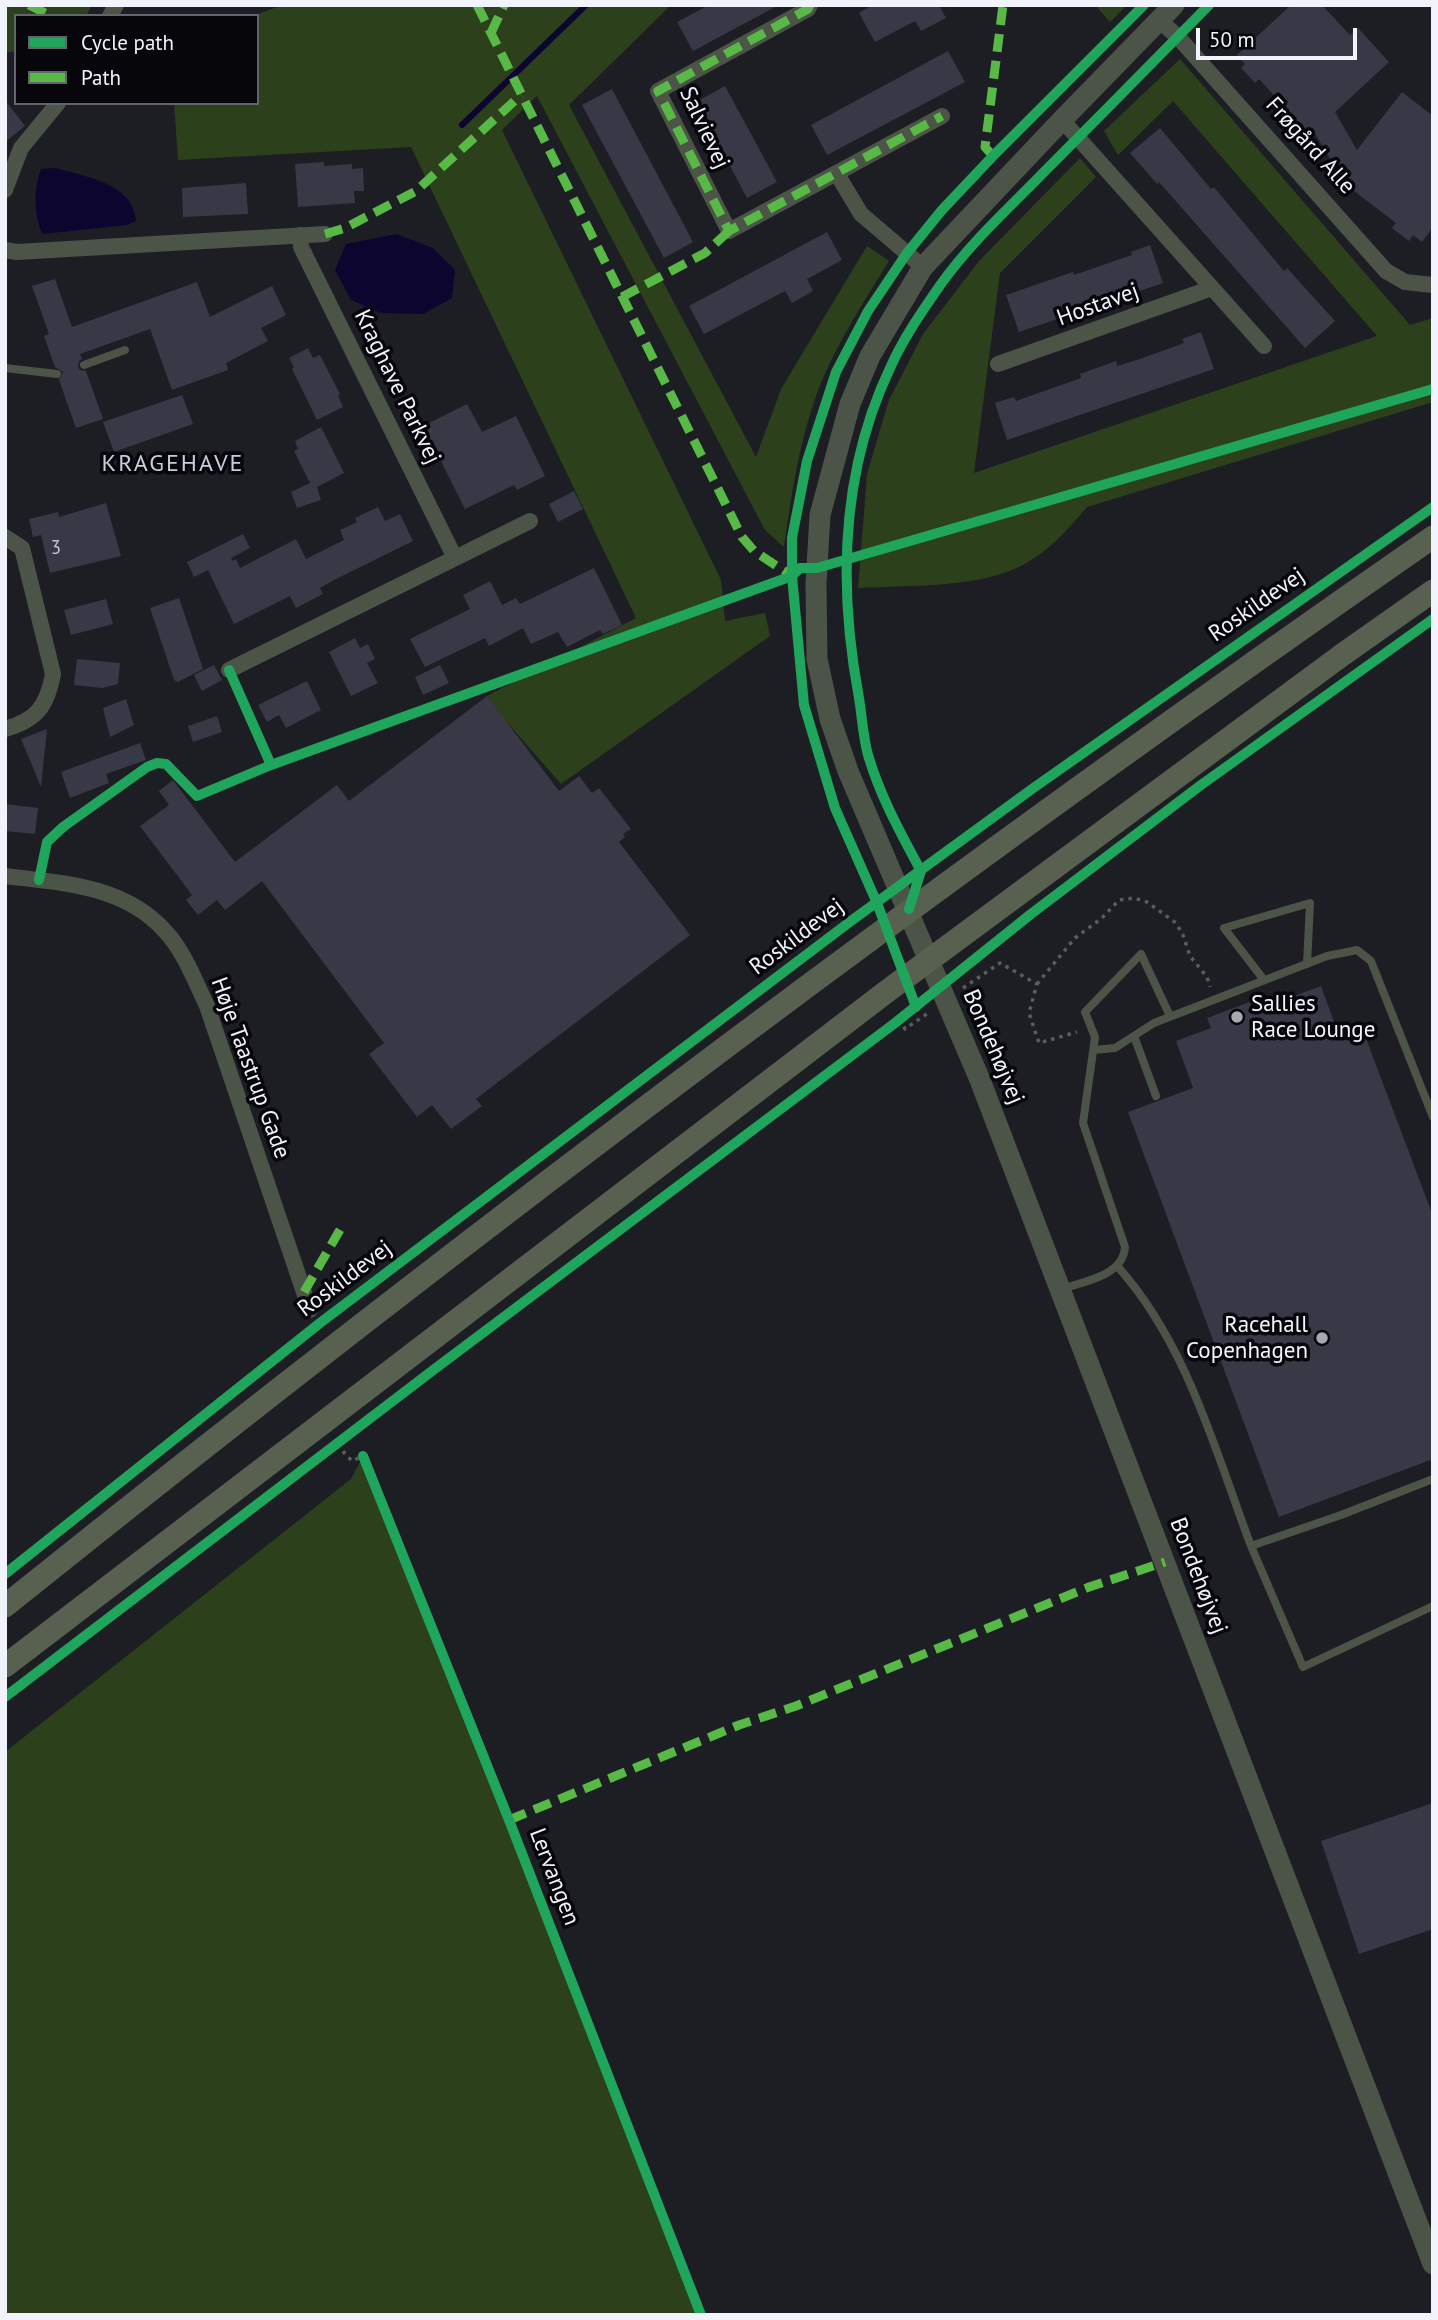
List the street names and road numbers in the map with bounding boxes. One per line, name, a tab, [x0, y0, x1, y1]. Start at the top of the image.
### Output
street label: Salvievej	[673, 83, 735, 173]
street label: Frøgård Alle	[1259, 92, 1361, 200]
street label: Hostavej	[1053, 277, 1143, 333]
street label: Kraghave Parkvej	[348, 305, 446, 469]
street label: Roskildevej	[1204, 562, 1310, 648]
street label: Roskildevej	[744, 893, 850, 981]
street label: Høje Taastrup Gade	[204, 974, 296, 1162]
street label: Bondehøjvej	[956, 985, 1030, 1109]
street label: Roskildevej	[292, 1235, 398, 1323]
street label: Bondehøjvej	[1163, 1514, 1233, 1638]
street label: Lervangen	[523, 1825, 585, 1929]

